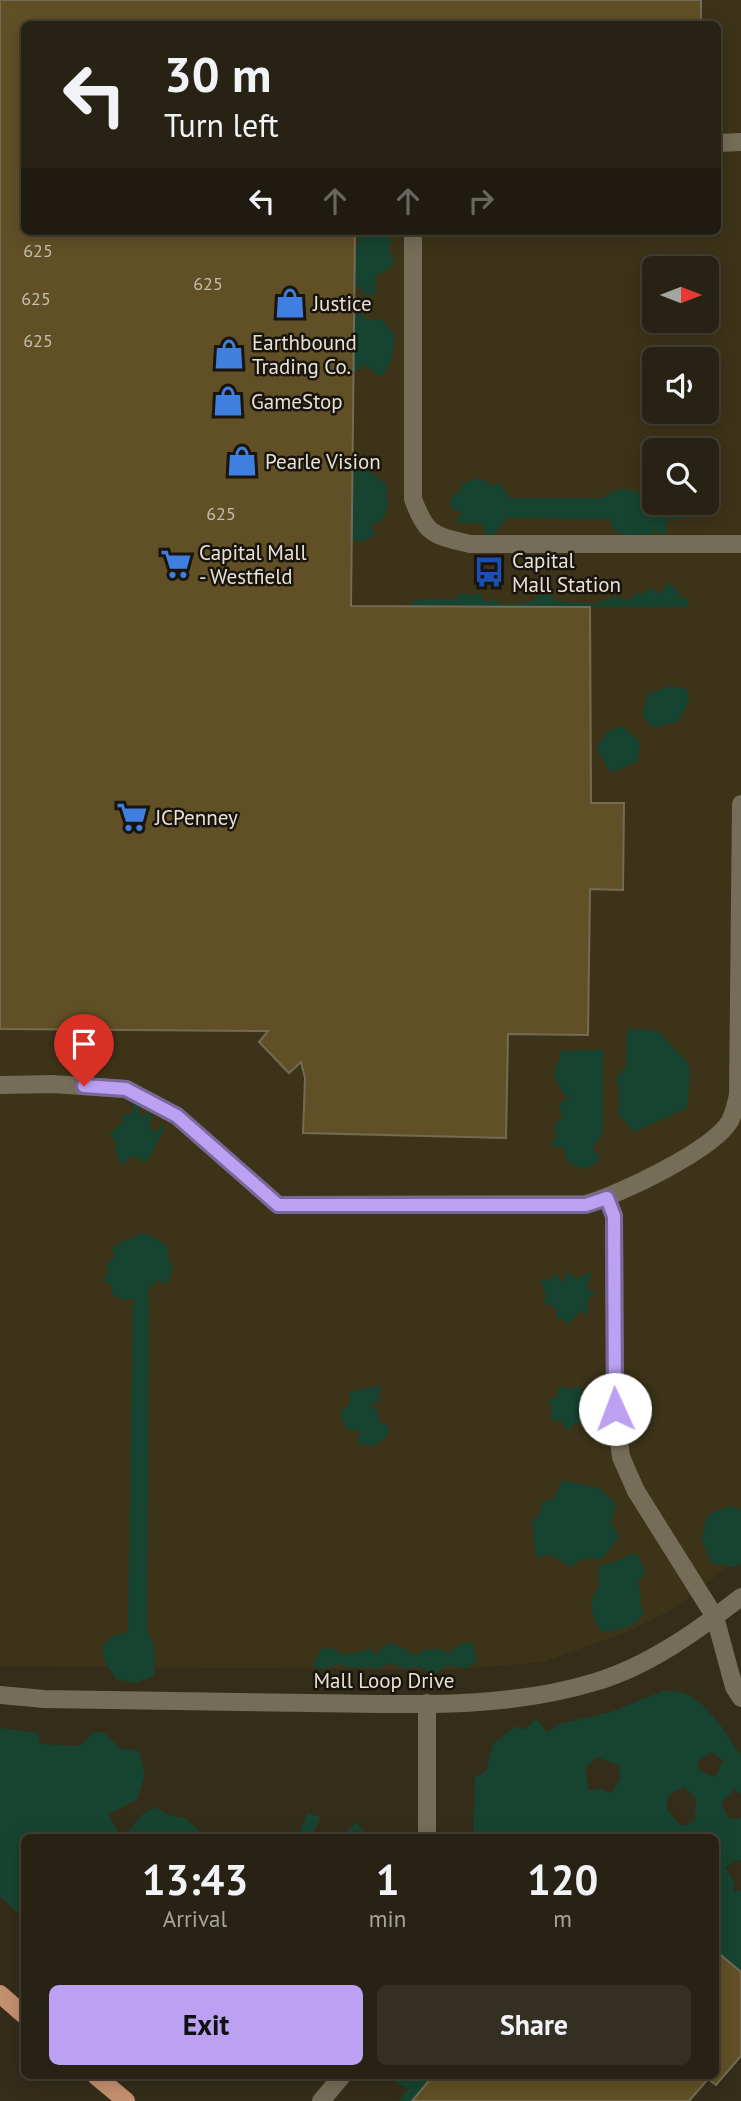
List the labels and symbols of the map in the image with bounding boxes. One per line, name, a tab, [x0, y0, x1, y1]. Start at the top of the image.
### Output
house number: 625	[23, 239, 53, 262]
north arrow	[642, 256, 719, 332]
house number: 625	[193, 272, 223, 295]
shop icon: Justice	[273, 286, 307, 320]
house number: 625	[21, 287, 51, 310]
place label: Justice	[312, 290, 372, 317]
house number: 625	[23, 329, 53, 352]
place label: Earthbound Trading Co.	[252, 329, 357, 380]
shop icon: Earthbound Trading Co.	[212, 337, 246, 371]
shop icon: GameStop	[211, 384, 245, 418]
place label: GameStop	[251, 388, 343, 415]
shop icon: Pearle Vision	[225, 444, 259, 478]
place label: Pearle Vision	[265, 448, 381, 475]
house number: 625	[206, 502, 236, 525]
place label: Capital Mall - Westfield	[199, 539, 307, 590]
supermarket icon: Capital Mall - Westfield	[159, 547, 193, 581]
place label: Capital Mall Station	[512, 547, 621, 598]
bus stop icon: Capital Mall Station	[472, 555, 506, 589]
supermarket icon: JCPenney	[115, 800, 149, 834]
place label: JCPenney	[154, 804, 238, 831]
pin	[54, 1014, 114, 1086]
position arrow	[578, 1372, 652, 1446]
street label: Mall Loop Drive	[313, 1667, 455, 1694]

